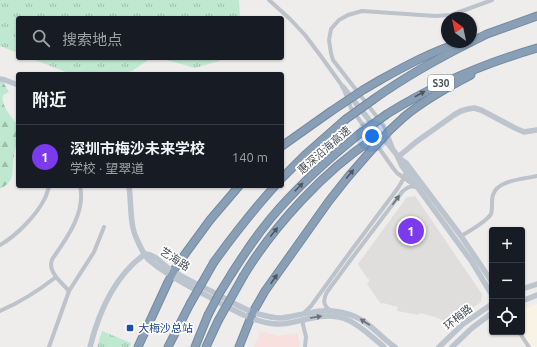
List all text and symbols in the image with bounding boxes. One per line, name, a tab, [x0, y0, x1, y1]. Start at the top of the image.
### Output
north arrow	[441, 12, 477, 48]
search box	[16, 16, 284, 60]
icon: search	[30, 27, 52, 49]
text: 搜索地点	[62, 31, 122, 48]
road number: S30	[428, 75, 454, 91]
text: 附近	[32, 90, 66, 109]
one-way arrow	[414, 91, 426, 97]
street label: 惠深沿海高速	[295, 124, 353, 176]
your location	[362, 126, 382, 146]
text: 深圳市梅沙未来学校	[70, 140, 205, 157]
text: 1	[41, 150, 49, 164]
text: 140 m	[232, 150, 268, 164]
text: 学校 · 望翠道	[70, 161, 144, 175]
one-way arrow	[346, 169, 355, 179]
one-way arrow	[294, 182, 304, 192]
one-way arrow	[392, 194, 400, 205]
pin: 1	[398, 216, 424, 246]
one-way arrow	[270, 227, 279, 238]
map controls	[489, 227, 525, 335]
button: +	[489, 227, 525, 263]
street label: 艺海路	[158, 245, 192, 273]
button: −	[489, 263, 525, 299]
one-way arrow	[270, 274, 278, 284]
button: locate	[489, 299, 525, 335]
street label: 环梅路	[441, 302, 475, 332]
one-way arrow	[310, 314, 322, 320]
one-way arrow	[360, 318, 370, 326]
place label: 大梅沙总站	[138, 322, 193, 334]
marker: 大梅沙总站	[125, 323, 135, 333]

